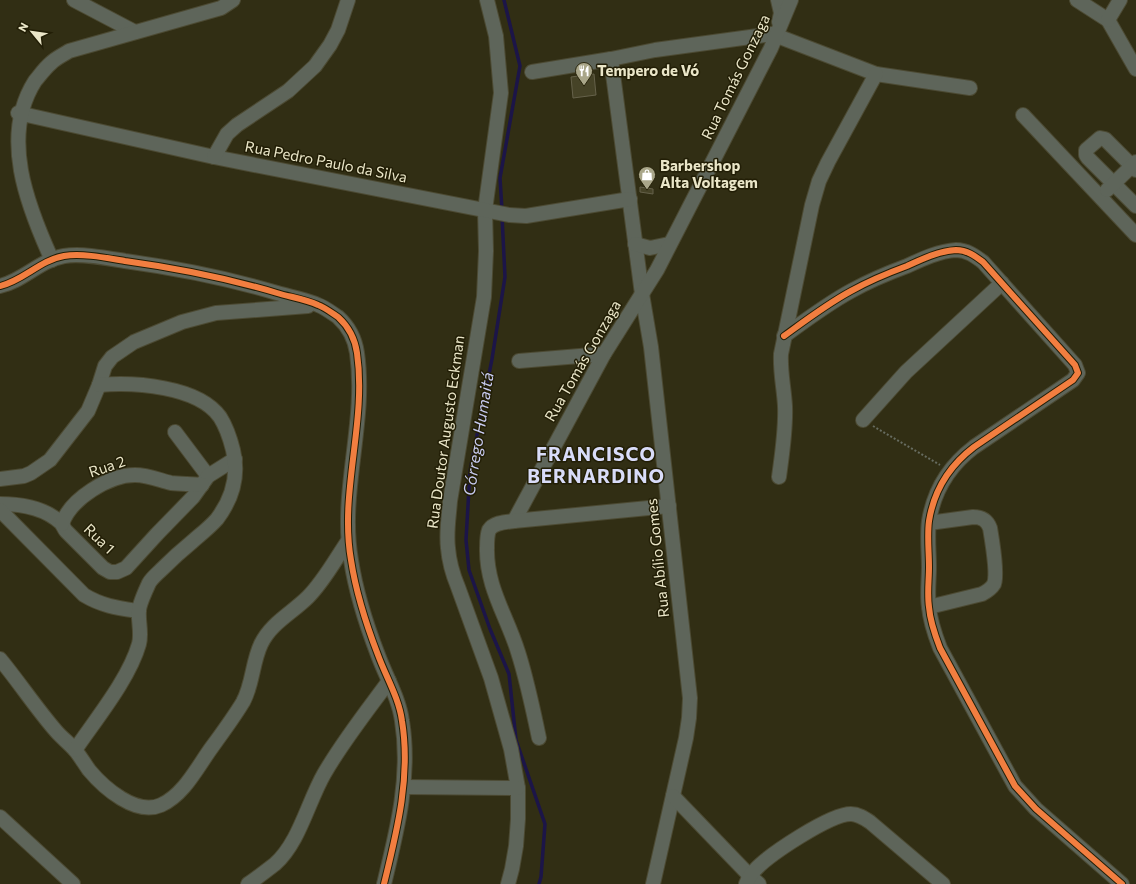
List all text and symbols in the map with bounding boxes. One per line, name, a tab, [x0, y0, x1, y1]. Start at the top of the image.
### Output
street label: Rua Tomás Gonzaga	[697, 11, 773, 142]
north arrow	[12, 12, 52, 52]
text: N	[15, 20, 31, 34]
restaurant icon: Tempero de Vó	[574, 61, 594, 86]
place label: Tempero de Vó	[597, 61, 699, 79]
street label: Rua Pedro Paulo da Silva	[244, 136, 409, 186]
place label: Barbershop Alta Voltagem	[660, 156, 758, 191]
shop icon: Barbershop Alta Voltagem	[637, 165, 657, 190]
street label: Rua Tomás Gonzaga	[540, 297, 624, 424]
street label: Rua Doutor Augusto Eckman	[423, 334, 467, 530]
water label: Córrego Humaitá	[458, 370, 497, 497]
district label: FRANCISCO BERNARDINO	[527, 442, 665, 487]
street label: Rua 2	[86, 451, 127, 481]
street label: Rua Abílio Gomes	[642, 498, 672, 618]
street label: Rua 1	[81, 519, 119, 557]

